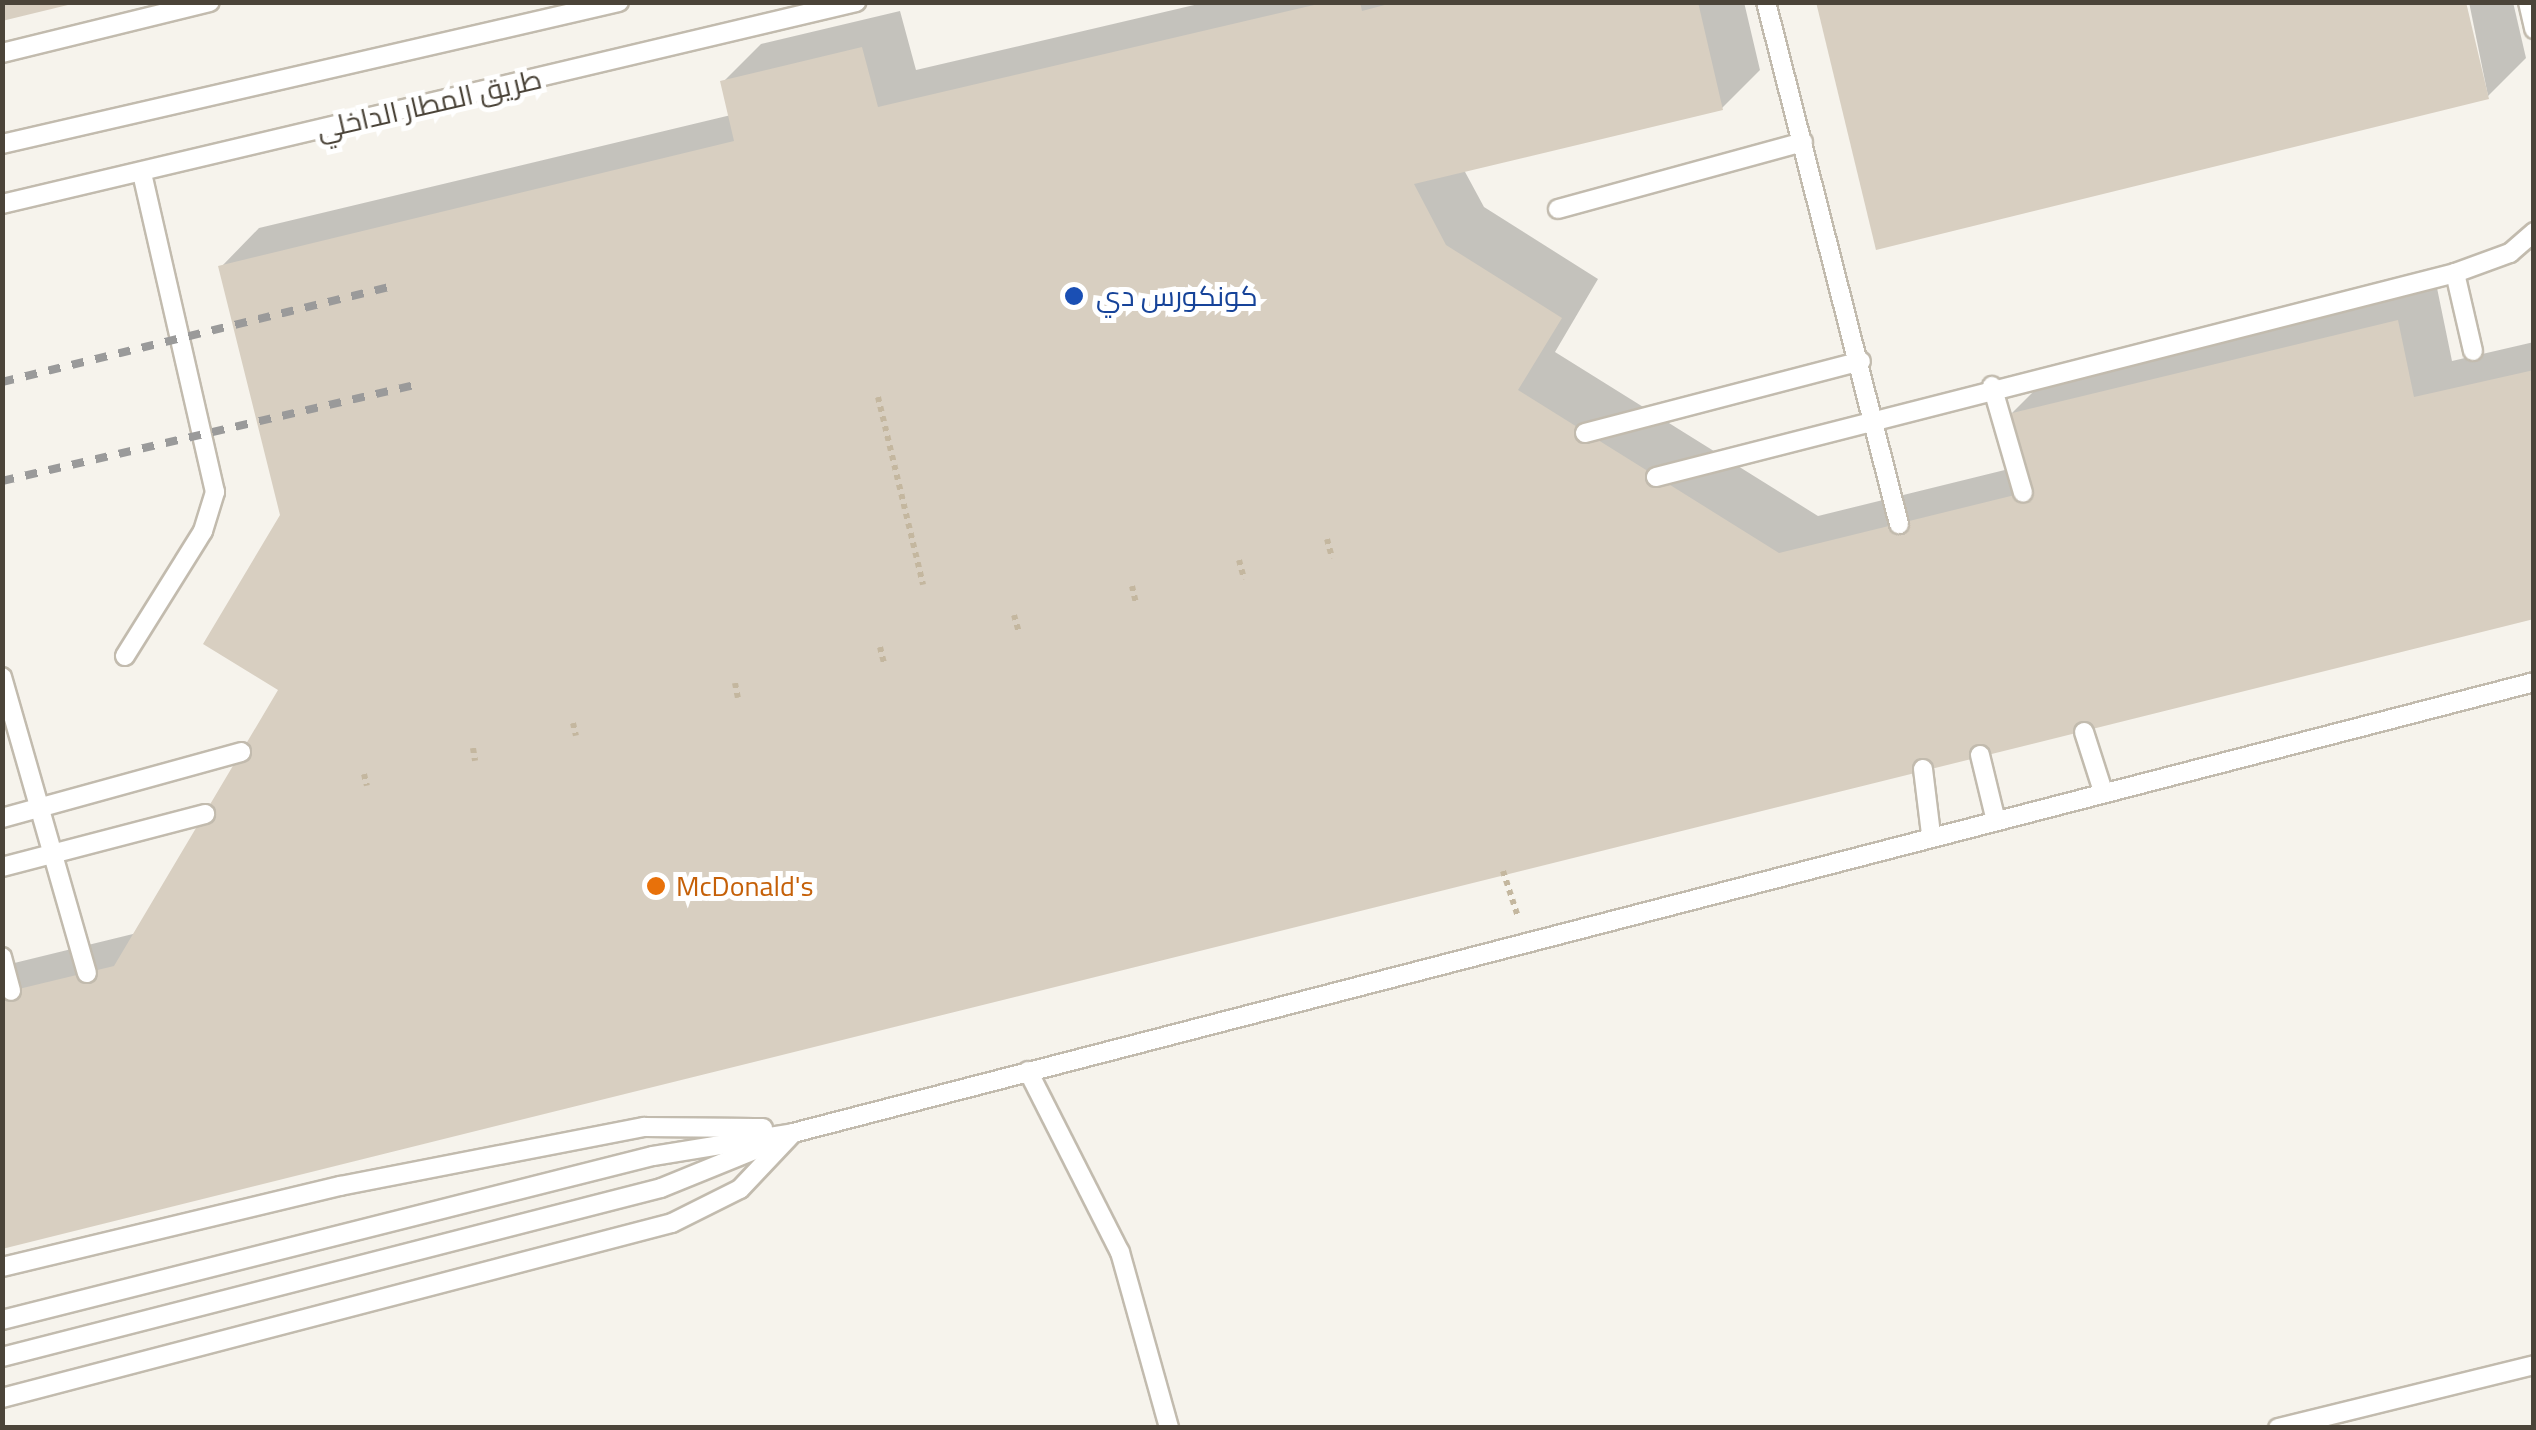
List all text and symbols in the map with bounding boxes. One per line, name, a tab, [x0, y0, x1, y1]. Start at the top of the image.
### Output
street label: طريق المطار الداخلي	[313, 62, 545, 146]
place label: كونكورس دي	[1096, 279, 1258, 313]
marker: كونكورس دي	[1061, 283, 1087, 309]
place label: McDonald's	[676, 869, 813, 903]
marker: McDonald's	[645, 875, 667, 897]

